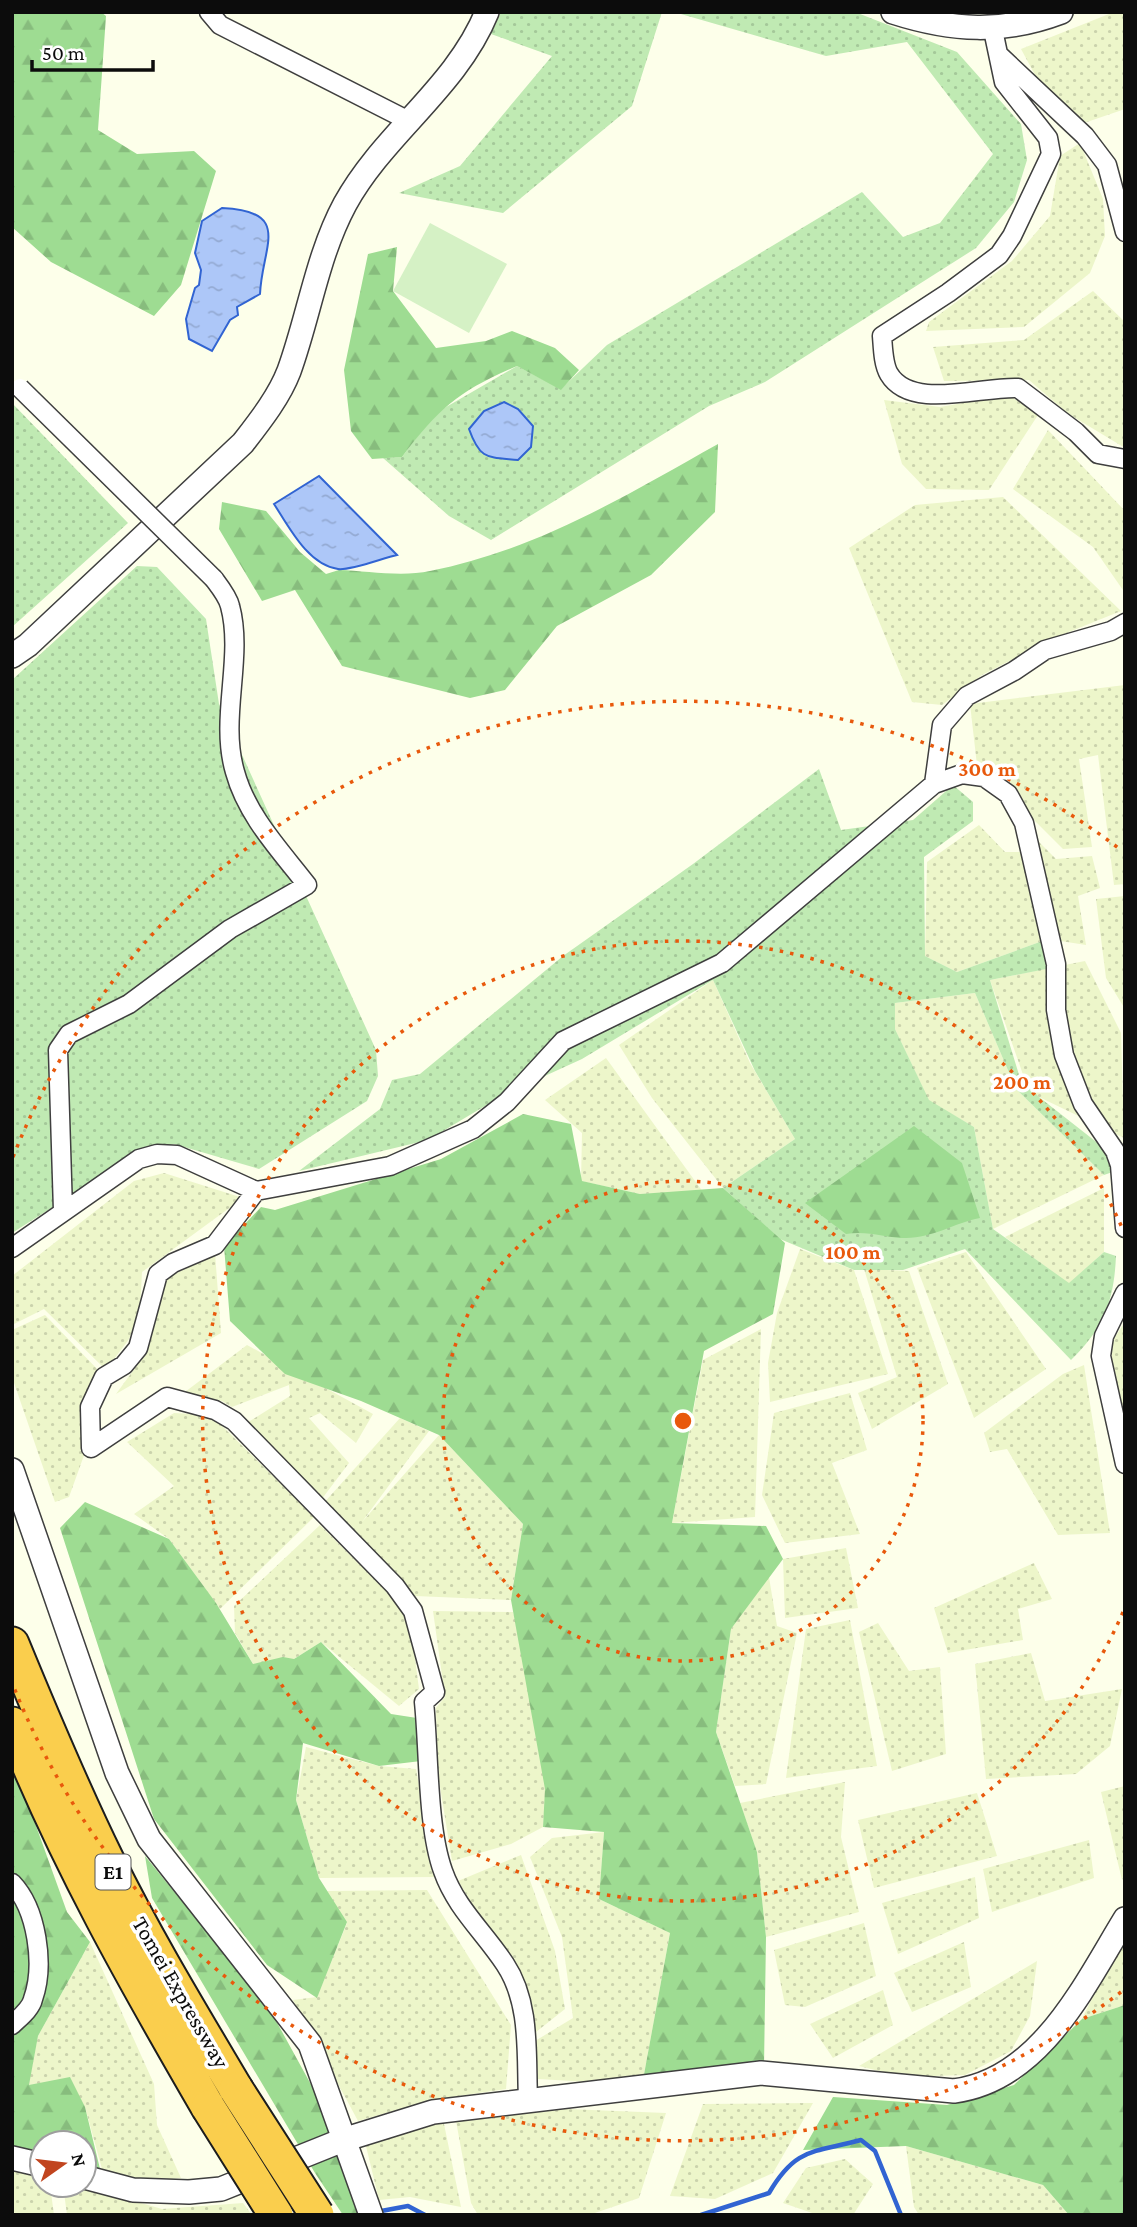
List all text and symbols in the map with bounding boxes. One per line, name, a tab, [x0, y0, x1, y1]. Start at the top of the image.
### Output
scale bar	[32, 28, 152, 72]
text: 50 m	[42, 41, 85, 65]
text: 300 m	[958, 757, 1016, 781]
text: 200 m	[993, 1070, 1051, 1094]
text: 100 m	[825, 1240, 881, 1264]
centre of rings	[671, 1409, 695, 1433]
road number: E1	[96, 1854, 130, 1890]
street label: Tomei Expressway	[127, 1912, 235, 2073]
north arrow	[28, 2129, 98, 2199]
text: N	[67, 2151, 91, 2169]

